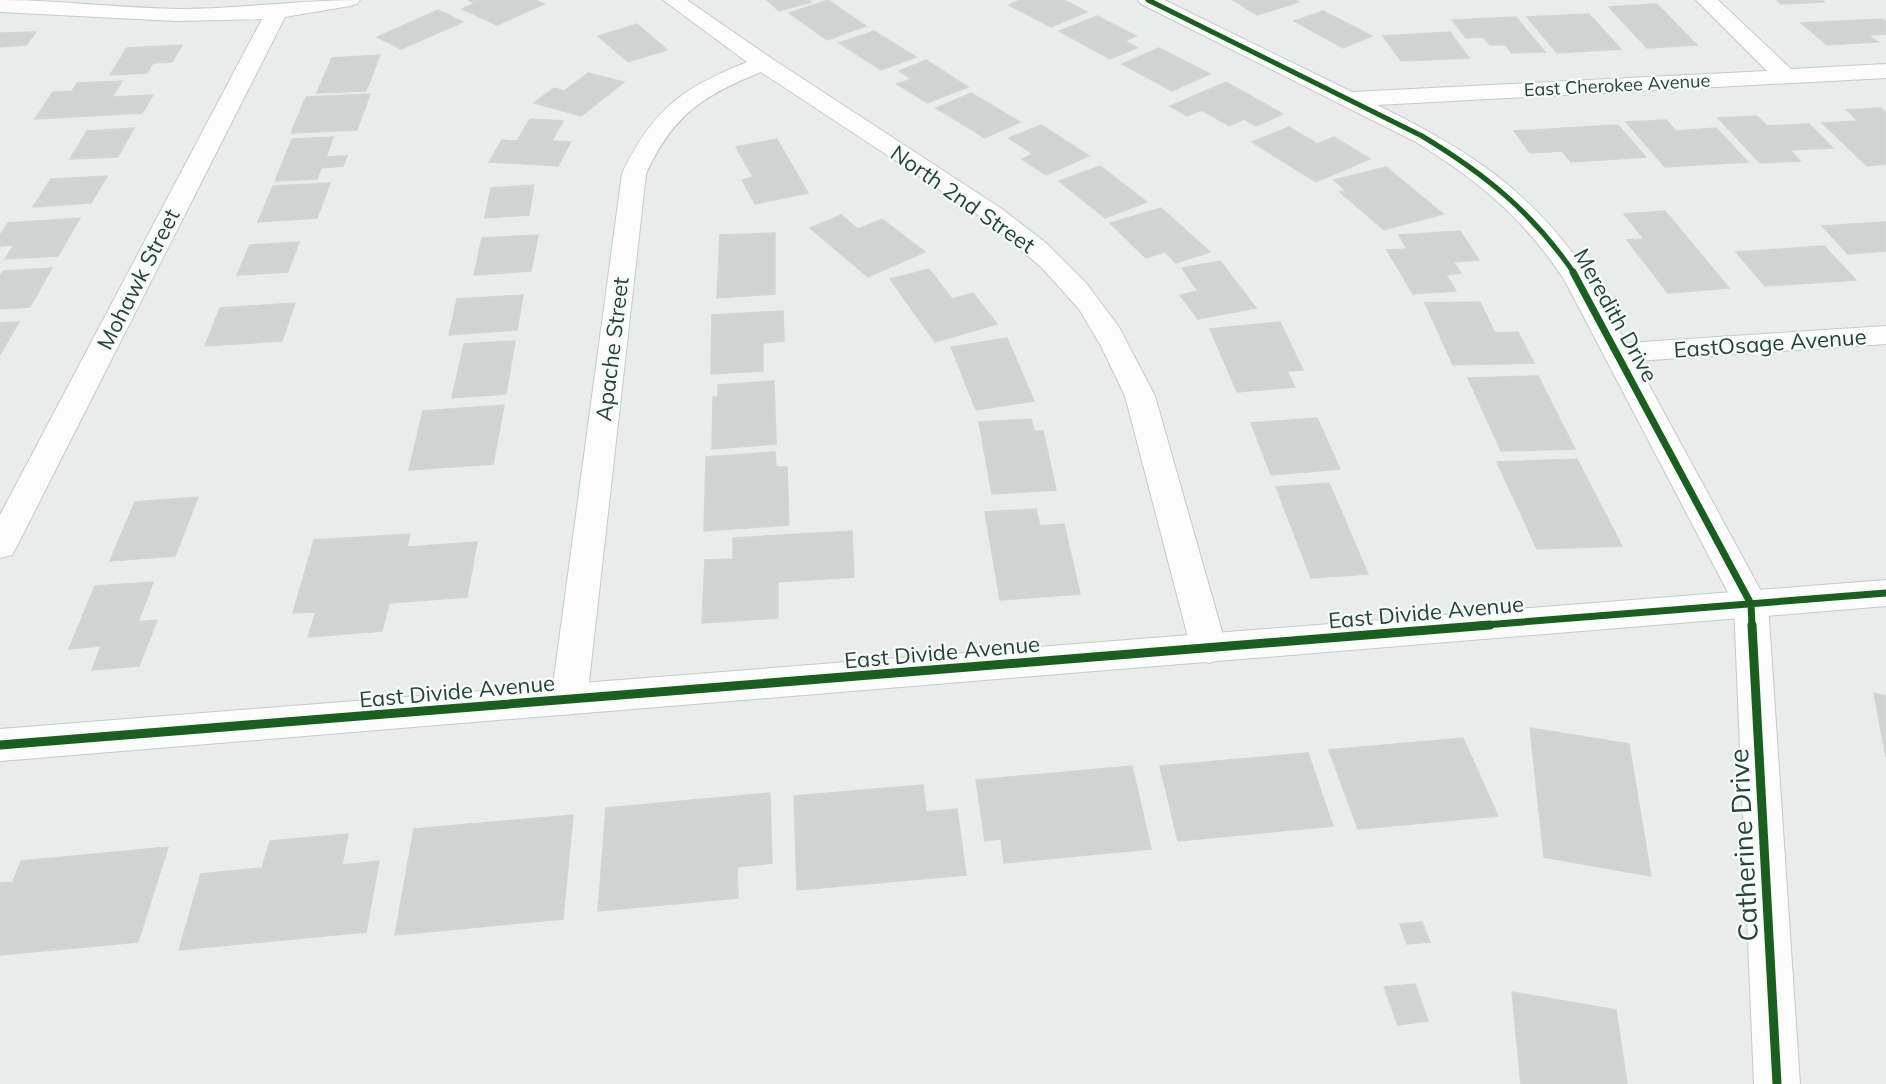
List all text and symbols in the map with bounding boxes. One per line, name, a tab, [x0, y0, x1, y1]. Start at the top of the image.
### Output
street label: East Cherokee Avenue	[1523, 69, 1711, 101]
street label: North 2nd Street	[885, 139, 1041, 259]
street label: Mohawk Street	[90, 204, 186, 354]
street label: Meredith Drive	[1568, 243, 1664, 387]
street label: Apache Street	[589, 275, 635, 423]
street label: EastOsage Avenue	[1673, 322, 1867, 364]
street label: East Divide Avenue	[1327, 589, 1525, 635]
street label: East Divide Avenue	[843, 629, 1041, 675]
street label: East Divide Avenue	[358, 668, 556, 714]
street label: Catherine Drive	[1721, 748, 1765, 942]

